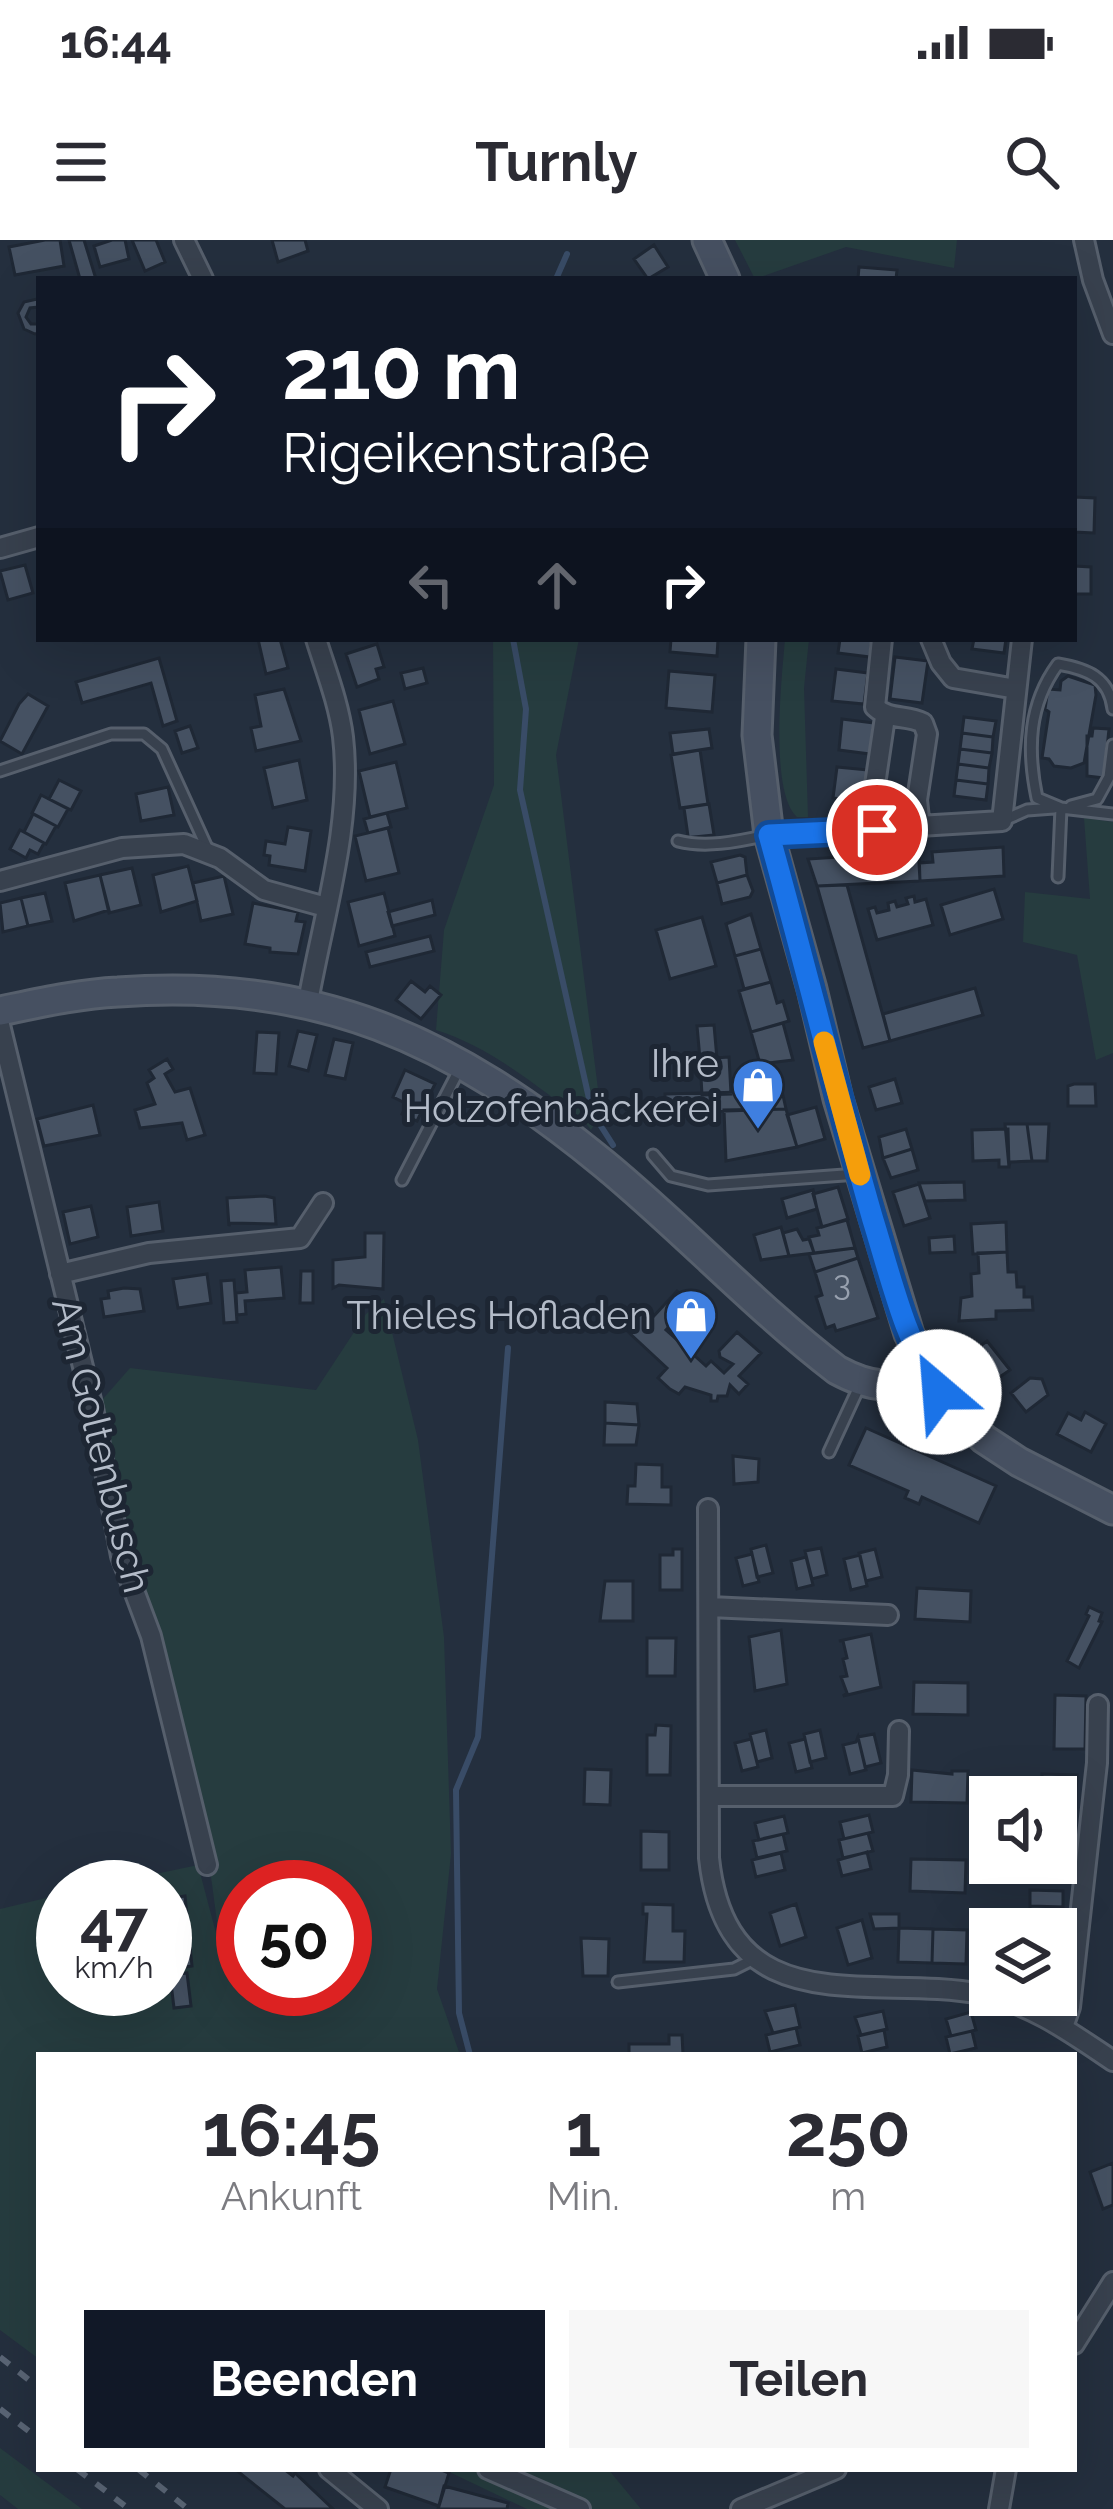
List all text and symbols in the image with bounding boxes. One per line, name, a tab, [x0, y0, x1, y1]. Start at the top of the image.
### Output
text: 16:44	[60, 16, 172, 69]
icon: menu	[48, 129, 114, 195]
icon: search	[999, 129, 1065, 195]
text: Turnly	[475, 130, 638, 194]
text: 210 m	[282, 320, 521, 419]
icon: right	[84, 324, 240, 480]
text: Rigeikenstraße	[282, 421, 650, 485]
icon: left	[398, 552, 464, 618]
icon: ahead	[524, 552, 590, 618]
icon: right	[650, 552, 716, 618]
pin	[826, 779, 928, 881]
icon: arrive	[844, 797, 910, 863]
place label: Ihre Holzofenbäckerei	[404, 1040, 719, 1131]
shop icon: Ihre Holzofenbäckerei	[730, 1057, 786, 1131]
house number: 3	[833, 1264, 851, 1303]
shop icon: Thieles Hofladen	[663, 1287, 719, 1361]
place label: Thieles Hofladen	[347, 1292, 652, 1338]
street label: Am Goltenbusch	[43, 1293, 161, 1597]
position arrow	[876, 1329, 1002, 1455]
map controls	[969, 1776, 1077, 2016]
button: sound	[969, 1776, 1077, 1884]
speed limit sign: 50	[216, 1860, 372, 2016]
text: 47	[80, 1888, 148, 1958]
button: layers	[969, 1908, 1077, 2016]
text: km/h	[74, 1950, 154, 1985]
text: 16:45	[202, 2088, 380, 2173]
text: 1	[565, 2088, 601, 2173]
text: 250	[786, 2088, 911, 2173]
text: Ankunft	[221, 2173, 362, 2219]
text: Min.	[547, 2173, 620, 2219]
text: m	[830, 2173, 866, 2219]
button: Beenden	[84, 2310, 545, 2448]
button: Teilen	[569, 2310, 1029, 2448]

